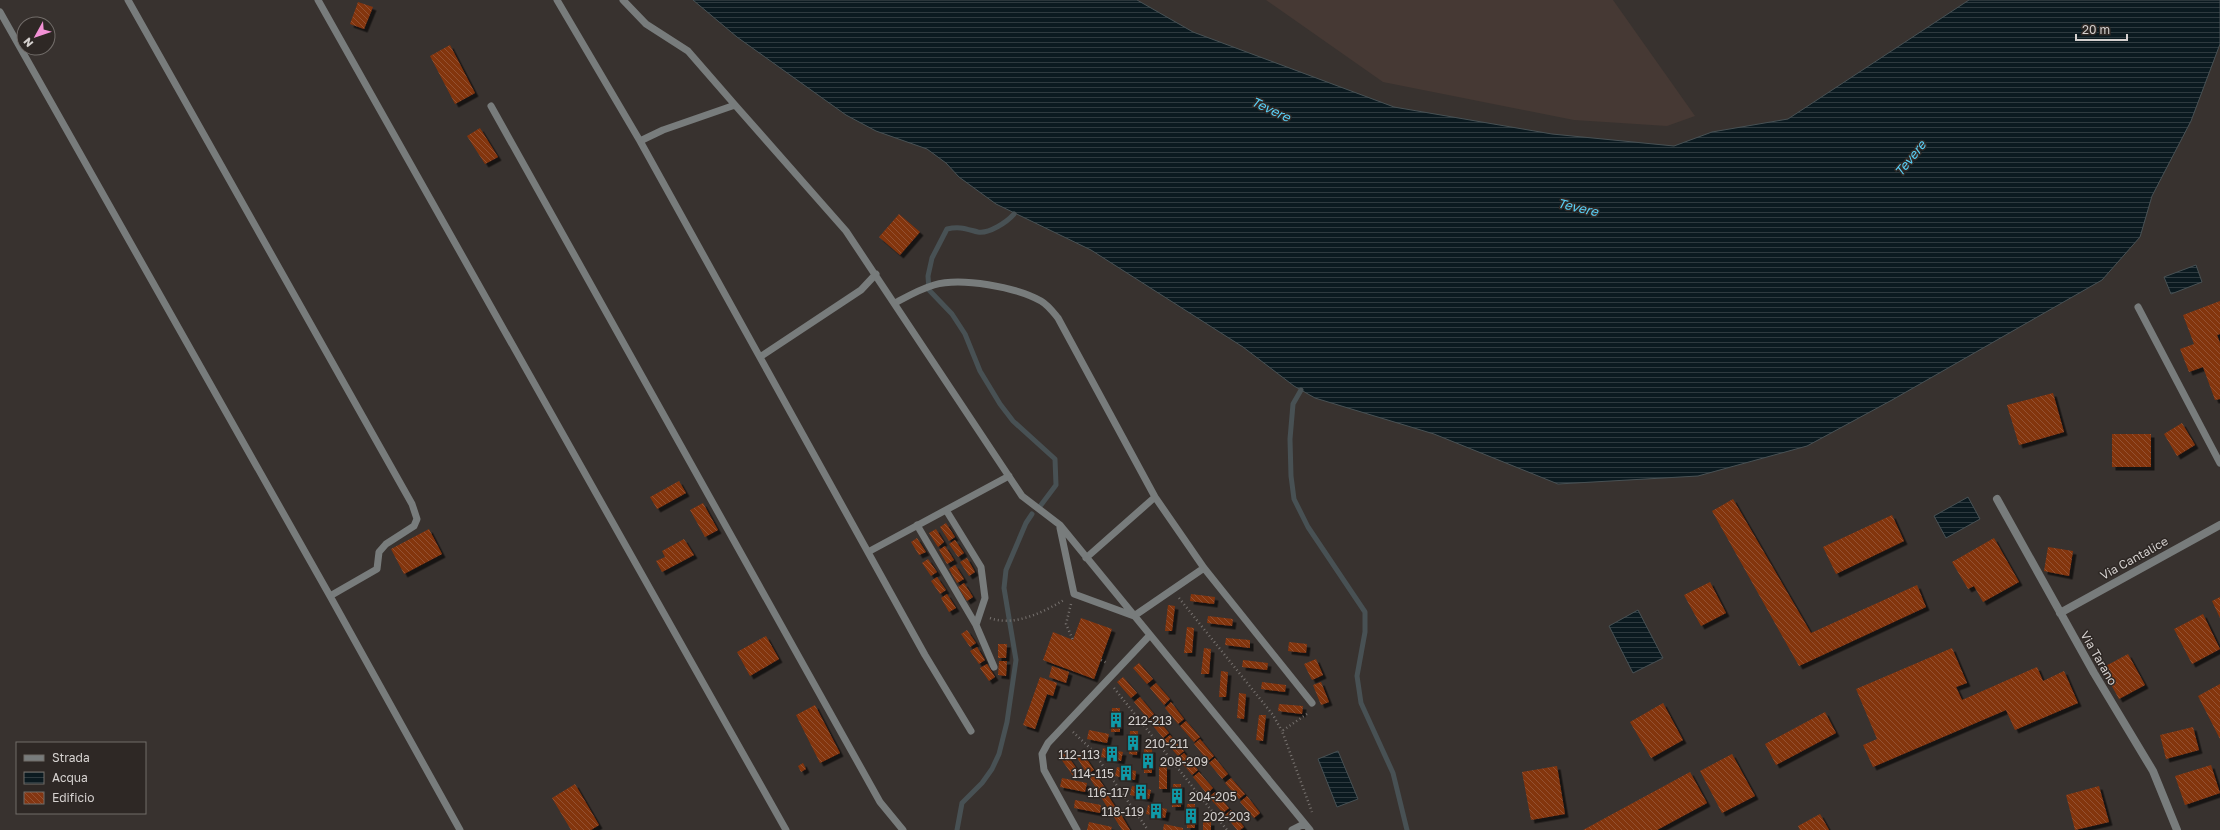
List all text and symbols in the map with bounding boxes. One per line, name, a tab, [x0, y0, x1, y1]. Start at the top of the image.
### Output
north arrow	[16, 16, 56, 56]
scale bar	[2076, 16, 2127, 42]
text: 20 m	[2082, 22, 2110, 37]
text: N	[20, 35, 36, 50]
water label: Tevere	[1249, 93, 1294, 126]
water label: Tevere	[1891, 136, 1930, 179]
water label: Tevere	[1556, 195, 1601, 220]
street label: Via Cantalice	[2097, 533, 2171, 583]
street label: Via Tarano	[2077, 628, 2121, 688]
building icon: 212-213	[1107, 711, 1125, 729]
place label: 212-213	[1128, 713, 1172, 728]
building icon: 210-211	[1124, 734, 1142, 752]
place label: 210-211	[1145, 736, 1189, 751]
legend	[16, 742, 146, 814]
building icon: 112-113	[1103, 745, 1121, 763]
place label: 112-113	[1058, 747, 1100, 762]
text: Strada	[52, 750, 90, 765]
building icon: 208-209	[1139, 752, 1157, 770]
place label: 208-209	[1160, 754, 1208, 769]
building icon: 114-115	[1117, 764, 1135, 782]
place label: 114-115	[1072, 766, 1114, 781]
text: Acqua	[52, 770, 88, 785]
building icon: 116-117	[1132, 783, 1150, 801]
place label: 116-117	[1088, 785, 1129, 800]
building icon: 204-205	[1168, 787, 1186, 805]
place label: 204-205	[1189, 789, 1237, 804]
text: Edificio	[52, 790, 94, 805]
building icon: 118-119	[1147, 802, 1165, 820]
place label: 118-119	[1102, 804, 1144, 819]
building icon: 202-203	[1182, 807, 1200, 825]
place label: 202-203	[1203, 809, 1250, 824]

